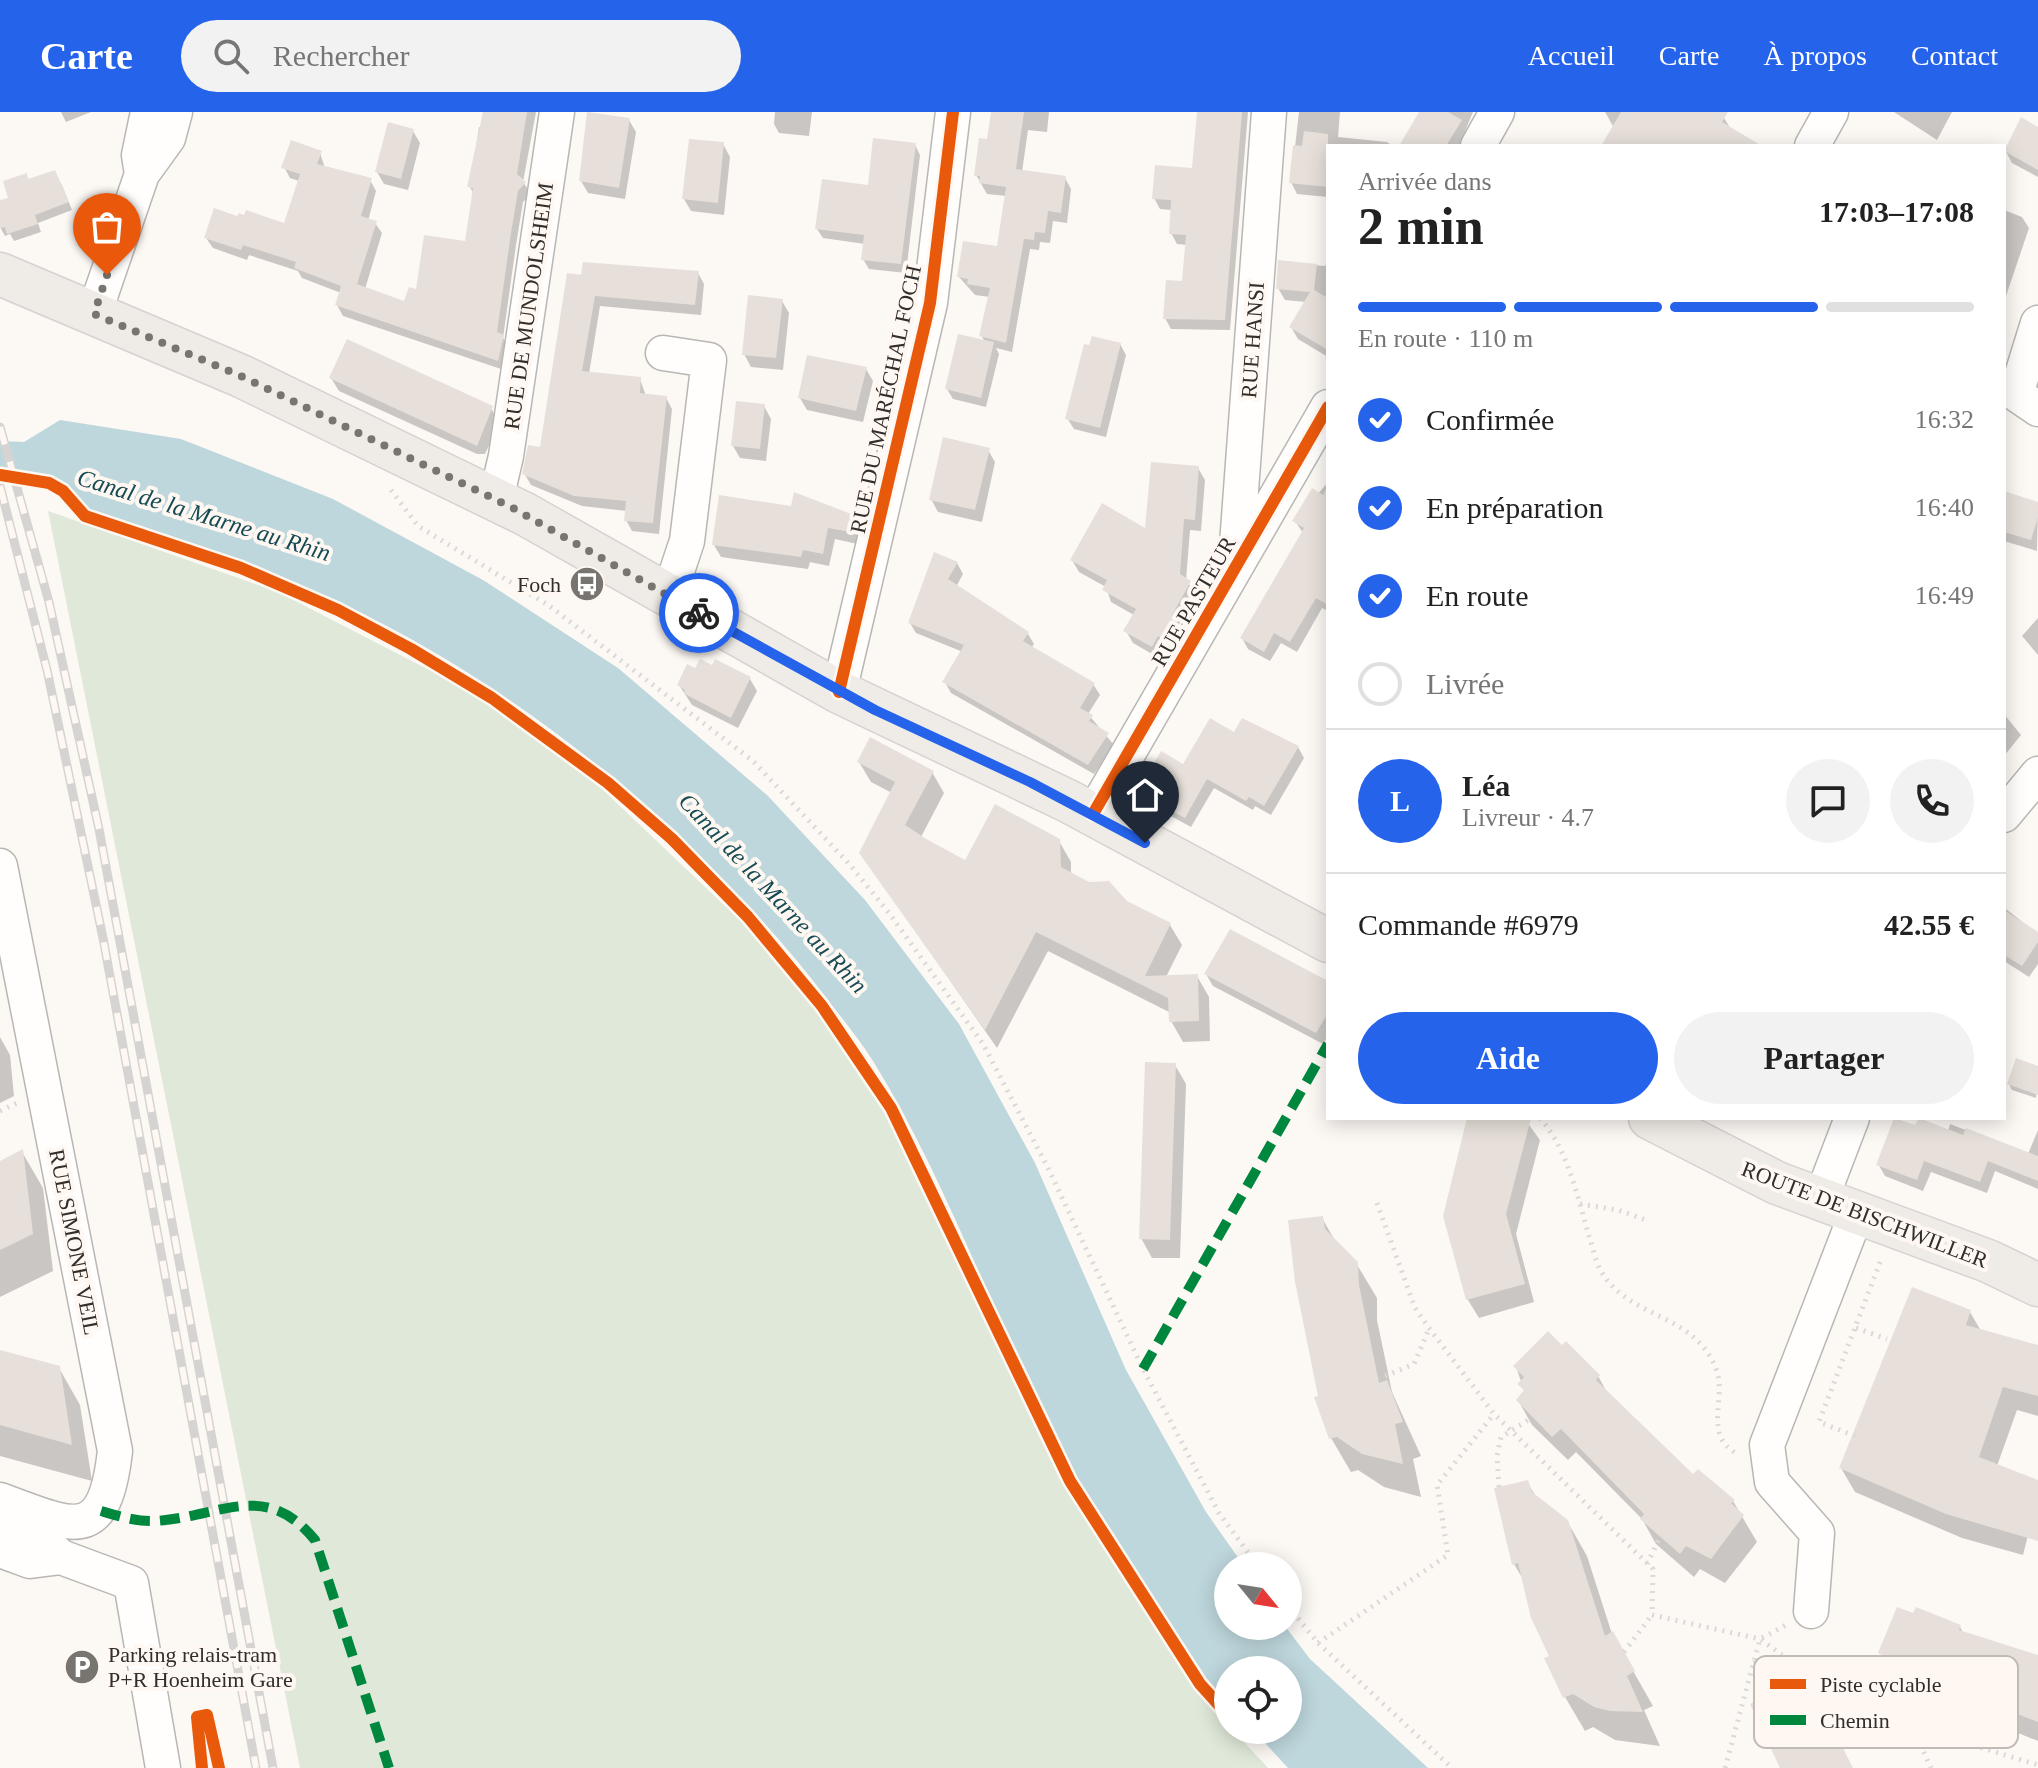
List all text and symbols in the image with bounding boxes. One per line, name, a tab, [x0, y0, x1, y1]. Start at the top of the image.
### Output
search box	[181, 20, 741, 92]
icon: search	[209, 34, 253, 78]
text: Carte	[40, 35, 133, 77]
text: Rechercher	[273, 39, 409, 72]
text: Accueil	[1528, 40, 1615, 71]
text: Carte	[1659, 40, 1719, 71]
text: À propos	[1763, 40, 1867, 71]
text: Contact	[1911, 40, 1998, 71]
text: Arrivée dans	[1358, 167, 1492, 196]
street label: RUE DE MUNDOLSHEIM	[499, 181, 558, 431]
pin	[73, 193, 141, 275]
text: 17:03–17:08	[1819, 195, 1974, 228]
text: 2 min	[1358, 198, 1484, 255]
icon: bag	[85, 205, 129, 249]
street label: RUE DU MARÉCHAL FOCH	[845, 263, 926, 536]
street label: RUE HANSI	[1236, 281, 1269, 399]
text: En route · 110 m	[1358, 324, 1533, 353]
icon: check	[1358, 398, 1402, 442]
text: Confirmée	[1426, 403, 1554, 436]
text: 16:32	[1915, 405, 1974, 434]
water label: Canal de la Marne au Rhin	[74, 464, 334, 566]
icon: check	[1358, 486, 1402, 530]
text: En préparation	[1426, 491, 1603, 524]
text: 16:40	[1915, 493, 1974, 522]
street label: RUE PASTEUR	[1146, 532, 1241, 670]
bus stop icon: Foch	[568, 565, 606, 603]
place label: Foch	[517, 572, 561, 597]
courier	[659, 573, 739, 653]
icon: check	[1358, 574, 1402, 618]
text: En route	[1426, 579, 1528, 612]
text: 16:49	[1915, 581, 1974, 610]
icon: bike	[677, 591, 721, 635]
text: Livrée	[1426, 667, 1504, 700]
button: chat	[1786, 759, 1870, 843]
button: phone	[1890, 759, 1974, 843]
pin	[1111, 761, 1179, 843]
text: Léa	[1462, 769, 1510, 802]
icon: home	[1123, 773, 1167, 817]
text: L	[1390, 784, 1410, 817]
water label: Canal de la Marne au Rhin	[674, 788, 872, 998]
text: Livreur · 4.7	[1462, 803, 1594, 832]
text: Commande #6979	[1358, 908, 1579, 941]
text: 42.55 €	[1884, 908, 1974, 941]
button: Aide	[1358, 1012, 1658, 1104]
button: Partager	[1674, 1012, 1974, 1104]
street label: RUE SIMONE VEIL	[44, 1147, 105, 1337]
street label: ROUTE DE BISCHWILLER	[1738, 1156, 1992, 1273]
north arrow	[1214, 1552, 1302, 1640]
map controls	[1214, 1552, 1302, 1744]
place label: Parking relais-tram P+R Hoenheim Gare	[108, 1642, 293, 1692]
parking icon: Parking relais-tram P+R Hoenheim Gare	[63, 1648, 101, 1686]
button: locate	[1214, 1656, 1302, 1744]
legend	[1754, 1656, 2018, 1748]
text: Piste cyclable	[1820, 1672, 1942, 1697]
text: Chemin	[1820, 1708, 1890, 1733]

